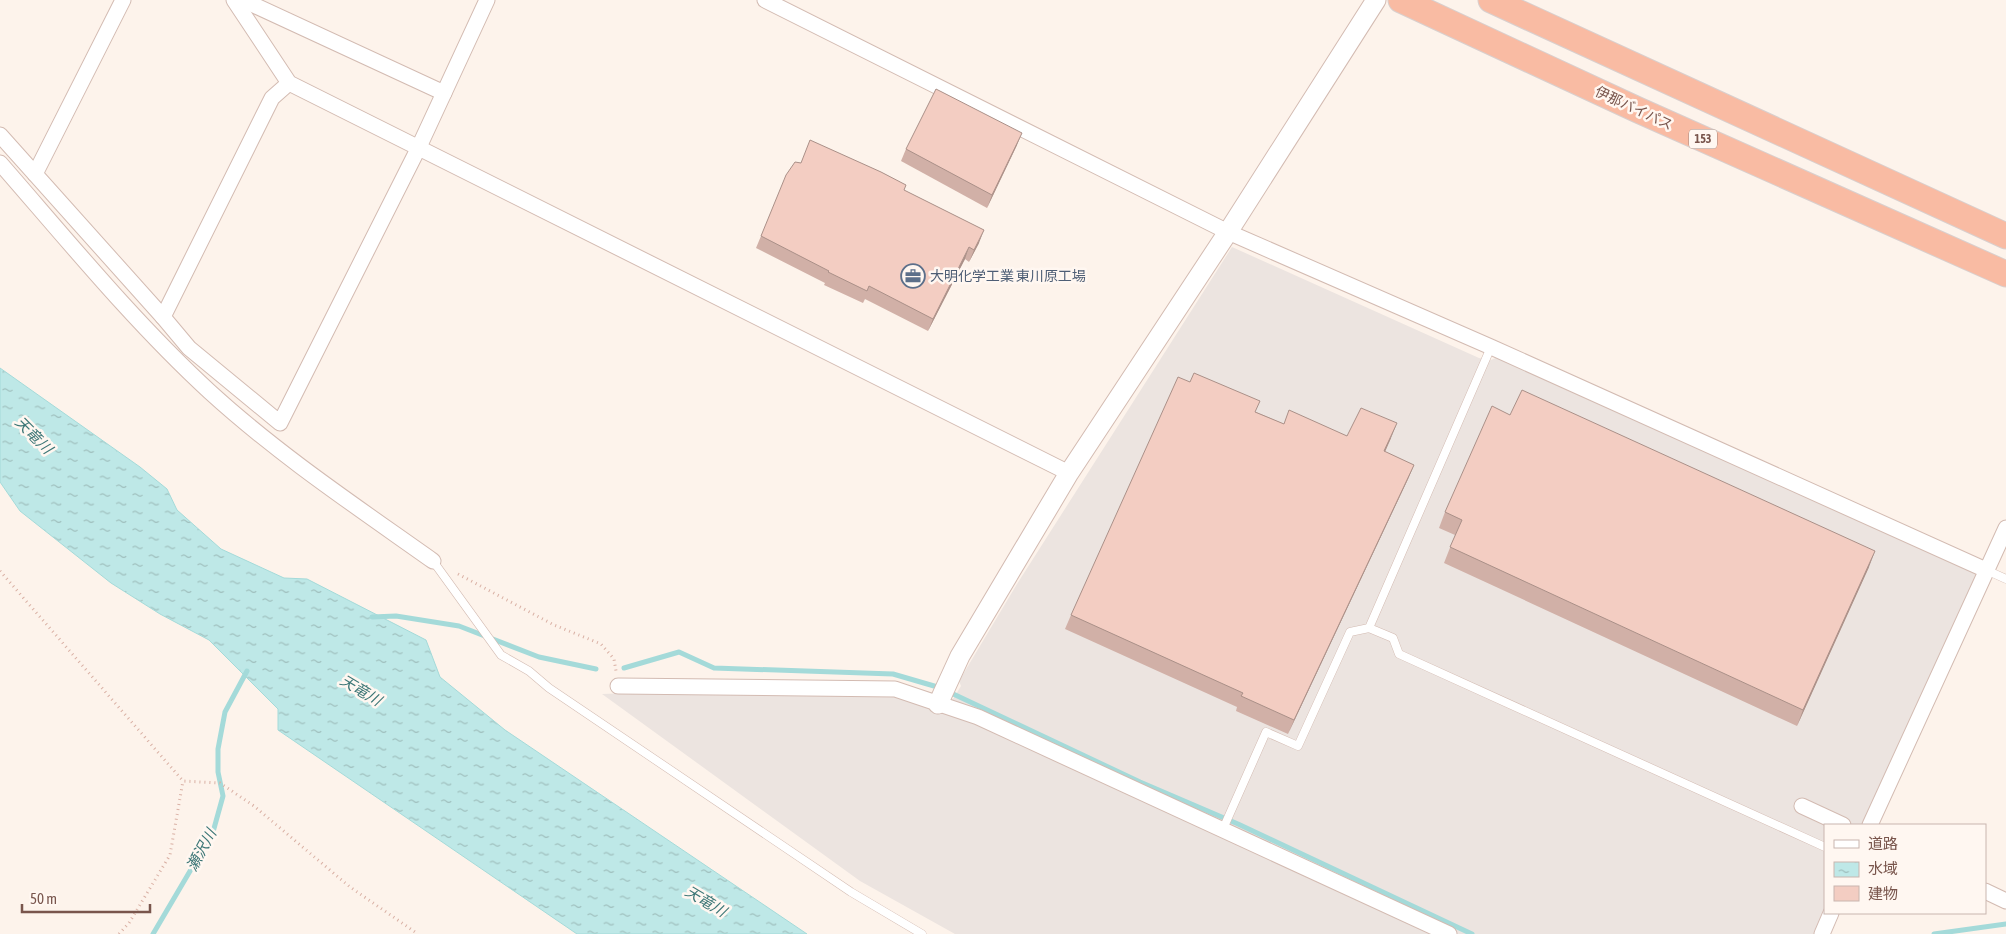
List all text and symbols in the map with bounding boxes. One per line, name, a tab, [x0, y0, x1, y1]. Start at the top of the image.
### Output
street label: 伊那バイパス	[1593, 83, 1675, 133]
road number: 153	[1689, 130, 1717, 148]
office icon: 大明化学工業 東川原工場	[900, 263, 926, 289]
place label: 大明化学工業 東川原工場	[930, 268, 1086, 284]
water label: 天竜川	[12, 413, 57, 458]
water label: 天竜川	[337, 671, 386, 710]
water label: 瀬沢川	[183, 824, 220, 874]
legend	[1824, 824, 1986, 914]
text: 道路	[1868, 835, 1898, 852]
text: 水域	[1868, 860, 1898, 877]
scale bar	[22, 882, 150, 914]
water label: 天竜川	[682, 882, 731, 921]
text: 建物	[1868, 885, 1898, 902]
text: 50 m	[30, 890, 57, 907]

